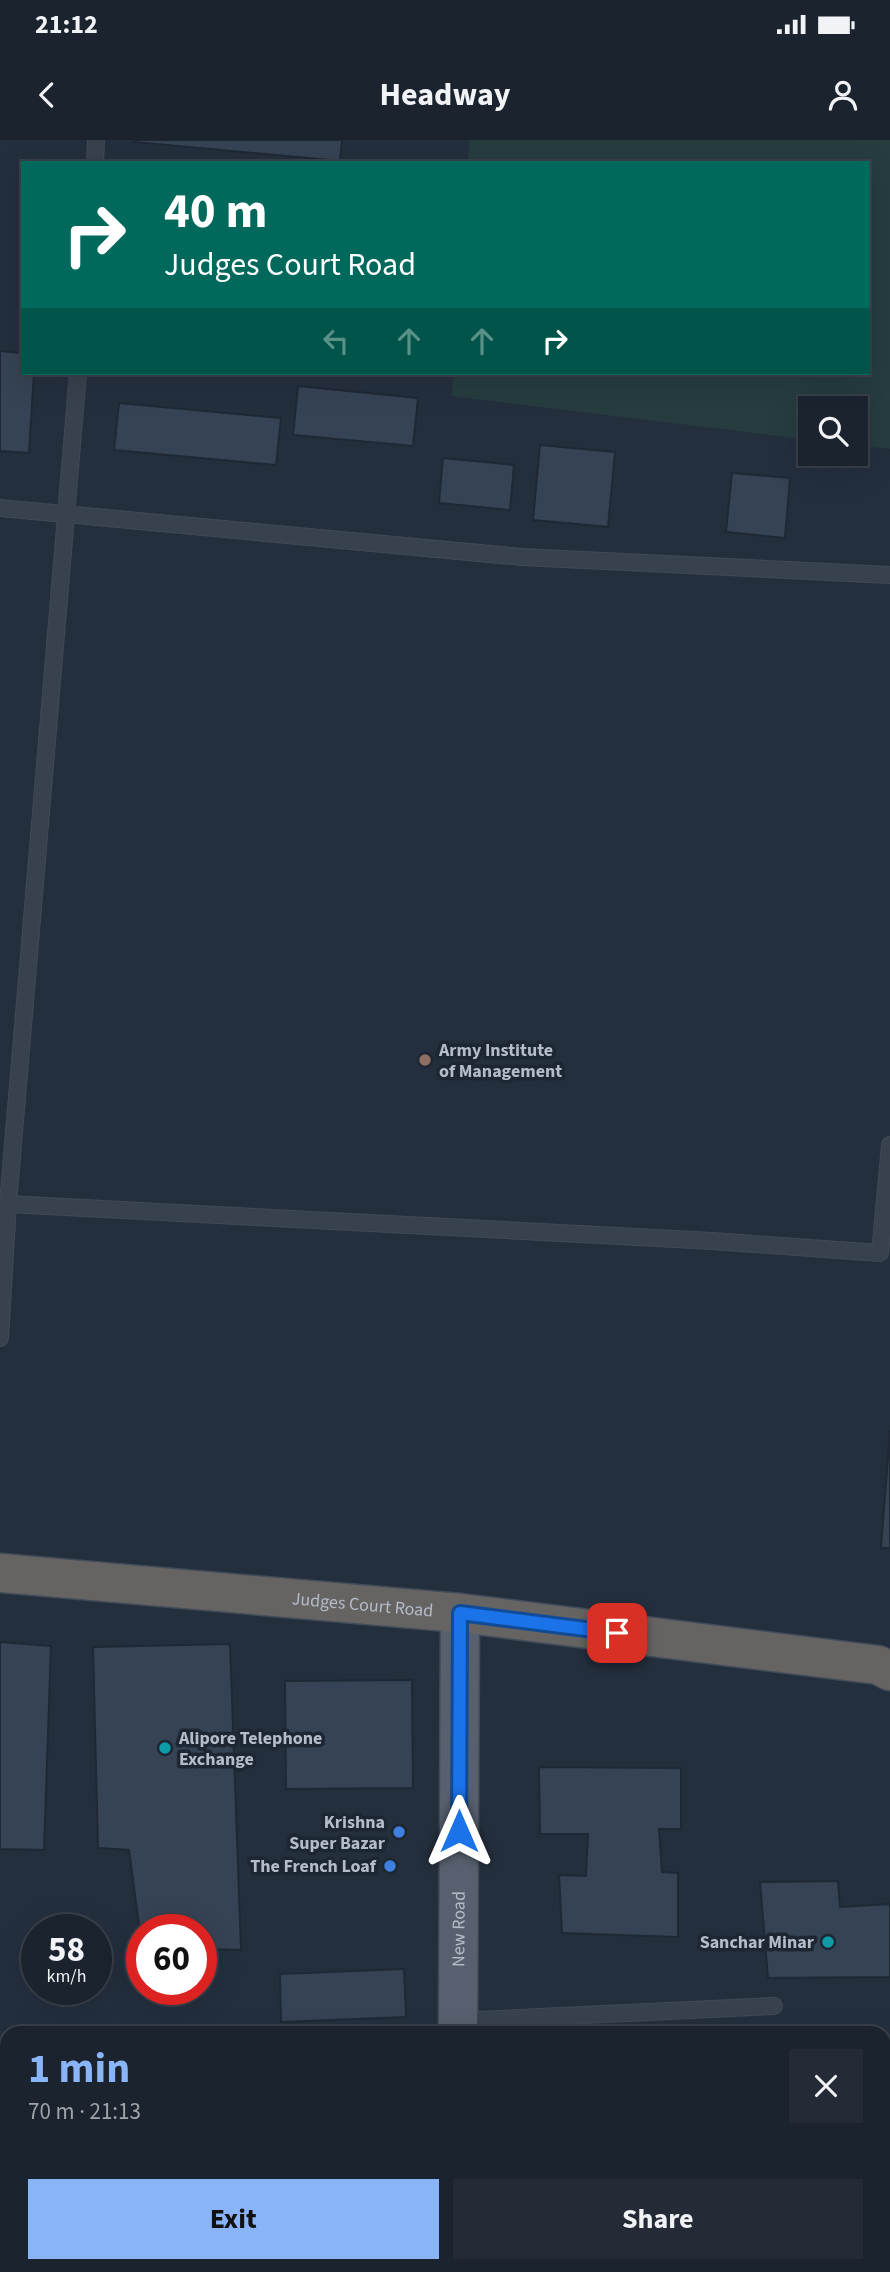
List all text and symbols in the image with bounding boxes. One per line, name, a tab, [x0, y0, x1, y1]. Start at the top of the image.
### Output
text: 21:12	[35, 6, 98, 43]
text: Headway	[379, 72, 511, 118]
icon: back	[28, 76, 66, 114]
icon: person	[824, 76, 862, 114]
text: 40 m	[164, 177, 268, 247]
icon: right	[49, 189, 140, 280]
text: Judges Court Road	[164, 242, 416, 288]
icon: left	[317, 322, 355, 360]
icon: ahead	[390, 322, 428, 360]
icon: ahead	[463, 322, 501, 360]
icon: right	[536, 322, 574, 360]
map controls	[798, 396, 868, 466]
button: search	[798, 396, 868, 466]
place label: Army Institute of Management	[438, 1038, 562, 1084]
marker: Army Institute of Management	[417, 1052, 433, 1068]
street label: Judges Court Road	[291, 1586, 434, 1623]
pin	[587, 1603, 647, 1663]
icon: arrive	[598, 1614, 636, 1652]
place label: Alipore Telephone Exchange	[178, 1726, 322, 1772]
marker: Alipore Telephone Exchange	[157, 1740, 173, 1756]
position arrow	[422, 1794, 496, 1868]
place label: Krishna Super Bazar	[289, 1810, 386, 1856]
marker: Krishna Super Bazar	[391, 1824, 407, 1840]
place label: The French Loaf	[250, 1854, 377, 1879]
marker: The French Loaf	[382, 1858, 398, 1874]
street label: New Road	[446, 1891, 471, 1967]
speed limit sign: 60	[126, 1914, 217, 2005]
text: 58	[48, 1925, 85, 1975]
place label: Sanchar Minar	[700, 1930, 815, 1955]
marker: Sanchar Minar	[820, 1934, 836, 1950]
text: km/h	[47, 1964, 86, 1989]
text: 1 min	[28, 2039, 130, 2099]
button: close	[789, 2049, 863, 2123]
text: 70 m · 21:13	[28, 2095, 141, 2128]
button: Exit	[28, 2179, 439, 2259]
button: Share	[453, 2179, 863, 2259]

